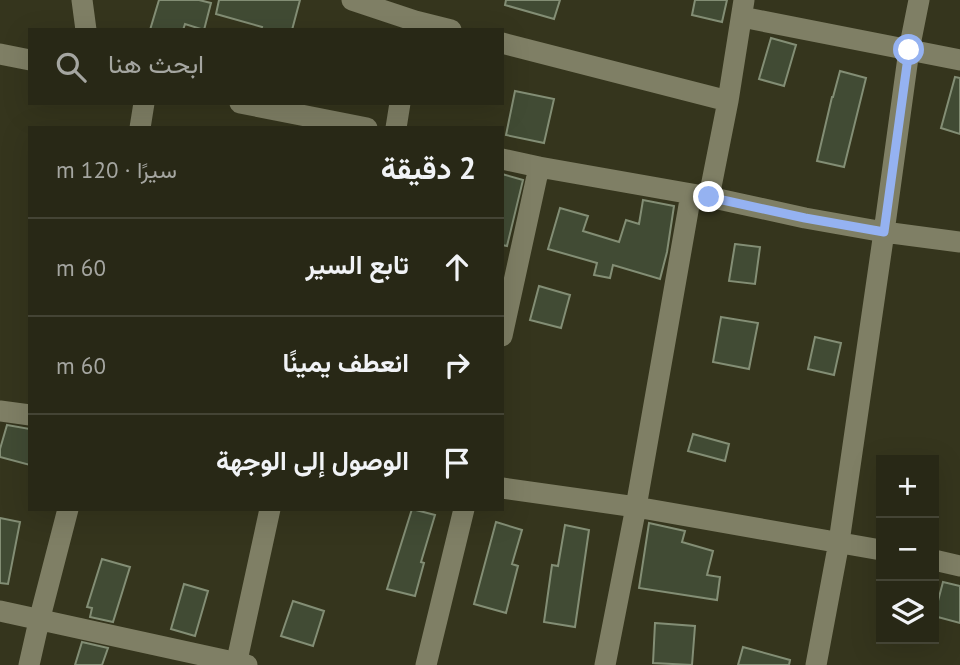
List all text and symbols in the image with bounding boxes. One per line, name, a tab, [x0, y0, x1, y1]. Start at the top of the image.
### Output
search box	[28, 28, 504, 105]
route start	[893, 34, 924, 65]
text: ابحث هنا	[108, 47, 204, 80]
icon: search	[52, 48, 90, 86]
text: 2 دقيقة	[381, 148, 476, 187]
text: سيرًا · 120 m	[56, 155, 177, 184]
route end	[693, 181, 724, 212]
text: تابع السير	[305, 248, 409, 281]
icon: ahead	[438, 248, 476, 286]
text: 60 m	[56, 253, 106, 282]
text: انعطف يمينًا	[283, 346, 409, 379]
icon: right	[438, 346, 476, 384]
text: 60 m	[56, 351, 106, 380]
text: الوصول إلى الوجهة	[216, 444, 409, 477]
icon: arrive	[438, 444, 476, 482]
map controls	[876, 455, 939, 644]
button: +	[876, 455, 939, 518]
button: −	[876, 518, 939, 581]
button: layers	[876, 581, 939, 644]

